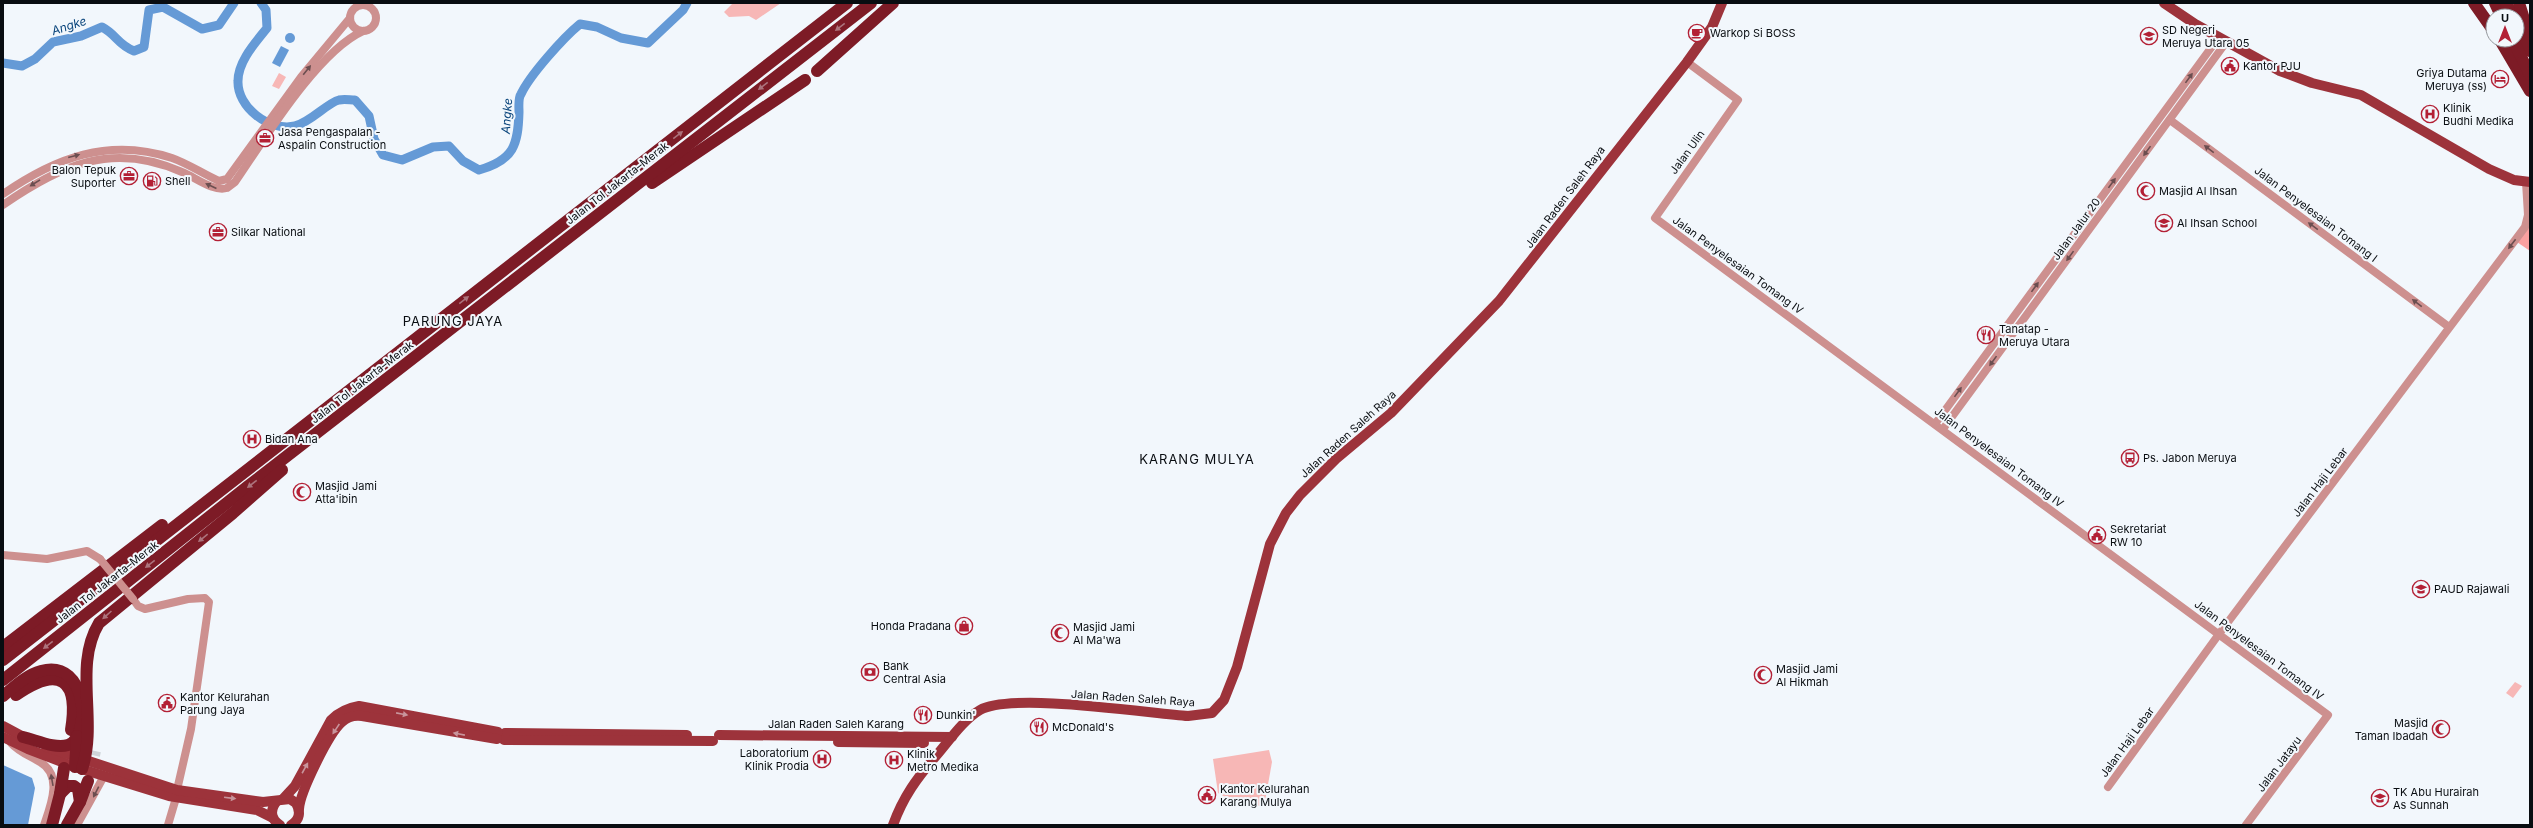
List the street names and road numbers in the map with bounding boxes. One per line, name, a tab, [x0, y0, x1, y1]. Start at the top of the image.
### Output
street label: Jalan Ulin	[1666, 127, 1708, 177]
street label: Jalan Tol Jakarta–Merak	[563, 139, 671, 227]
street label: Jalan Raden Saleh Raya	[1522, 143, 1608, 251]
street label: Jalan Penyelesaian Tomang I	[2252, 163, 2380, 265]
street label: Jalan Jalur 20	[2049, 195, 2103, 263]
street label: Jalan Penyelesaian Tomang IV	[1670, 213, 1806, 317]
street label: Jalan Tol Jakarta–Merak	[308, 338, 416, 426]
street label: Jalan Raden Saleh Raya	[1297, 387, 1399, 481]
street label: Jalan Penyelesaian Tomang IV	[1932, 404, 2067, 510]
street label: Jalan Haji Lebar	[2289, 444, 2351, 520]
street label: Jalan Tol Jakarta–Merak	[53, 538, 161, 626]
street label: Jalan Penyelesaian Tomang IV	[2192, 597, 2327, 703]
street label: Jalan Raden Saleh Raya	[1071, 687, 1195, 709]
street label: Jalan Haji Lebar	[2097, 704, 2157, 780]
street label: Jalan Raden Saleh Karang	[768, 717, 904, 731]
street label: Jalan Jatayu	[2254, 734, 2304, 794]

